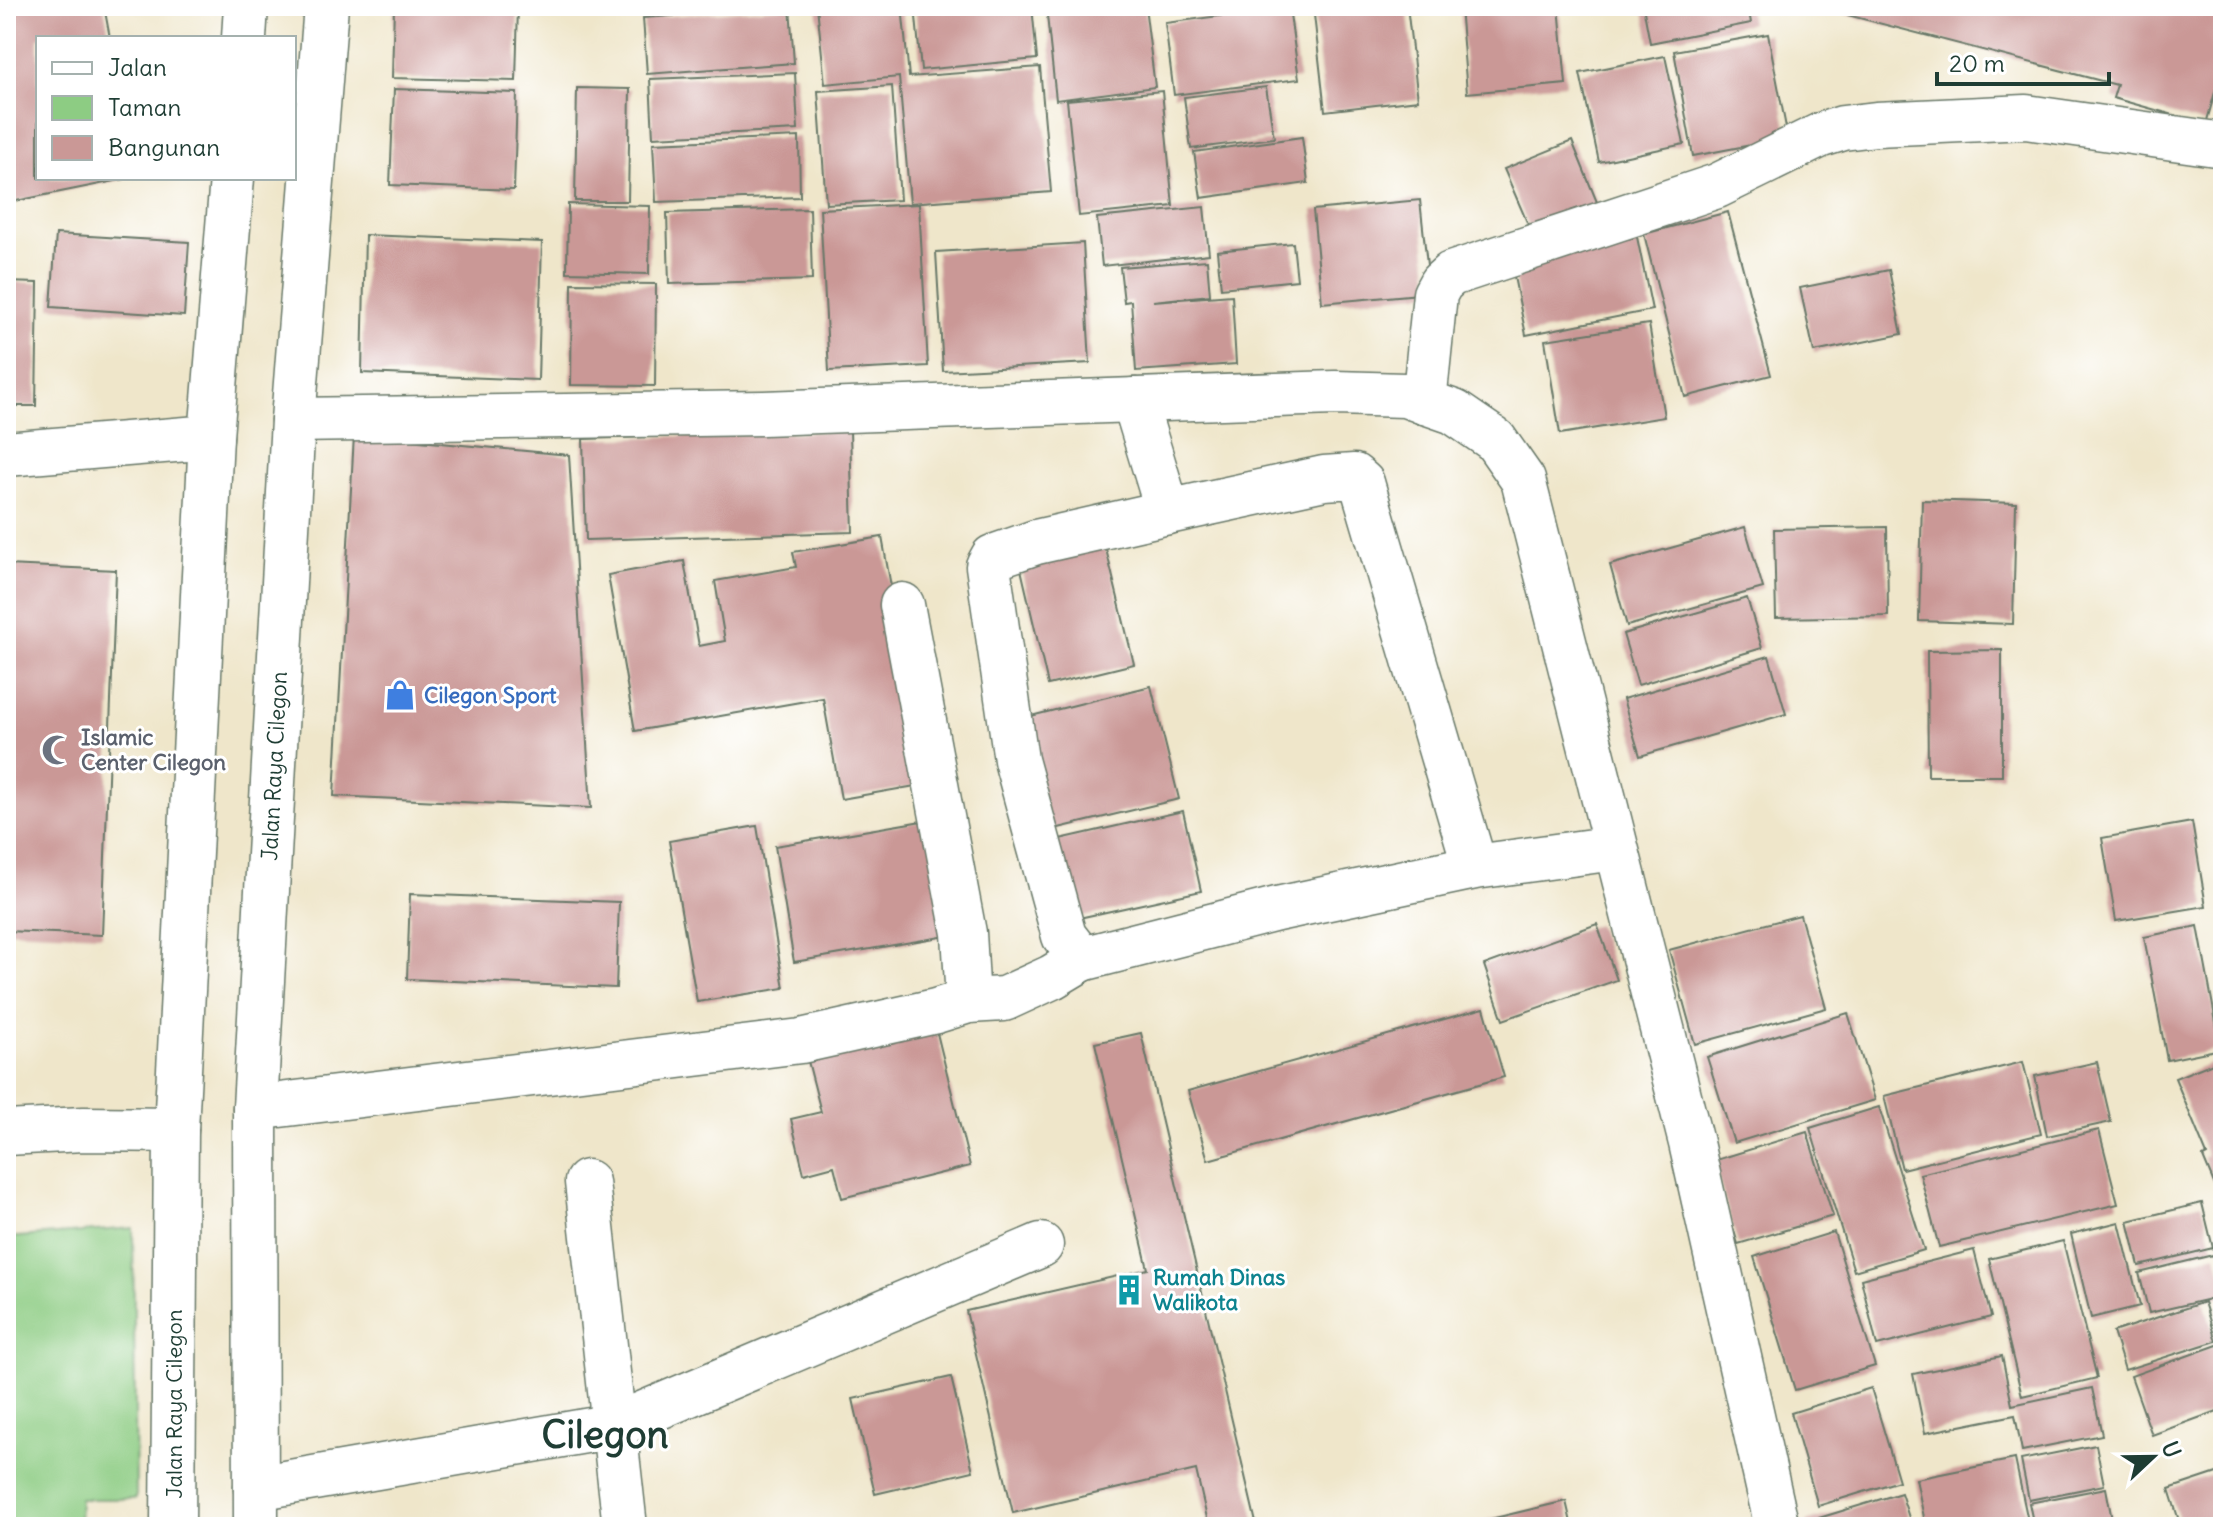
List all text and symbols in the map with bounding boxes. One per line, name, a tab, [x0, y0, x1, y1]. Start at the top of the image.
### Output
legend	[36, 36, 296, 180]
scale bar	[1937, 36, 2109, 86]
text: 20 m	[1949, 48, 2005, 78]
text: Jalan	[108, 52, 167, 82]
text: Taman	[108, 92, 181, 122]
text: Bangunan	[108, 132, 220, 162]
street label: Jalan Raya Cilegon	[255, 671, 293, 861]
shop icon: Cilegon Sport	[383, 678, 417, 712]
place label: Cilegon Sport	[424, 681, 557, 709]
place label: Islamic Center Cilegon	[81, 723, 226, 776]
mosque icon: Islamic Center Cilegon	[40, 733, 74, 767]
place label: Rumah Dinas Walikota	[1153, 1263, 1285, 1316]
building icon: Rumah Dinas Walikota	[1112, 1273, 1146, 1307]
street label: Jalan Raya Cilegon	[160, 1309, 188, 1499]
district label: Cilegon	[541, 1411, 669, 1458]
north arrow	[2113, 1417, 2193, 1497]
text: U	[2156, 1437, 2187, 1462]

